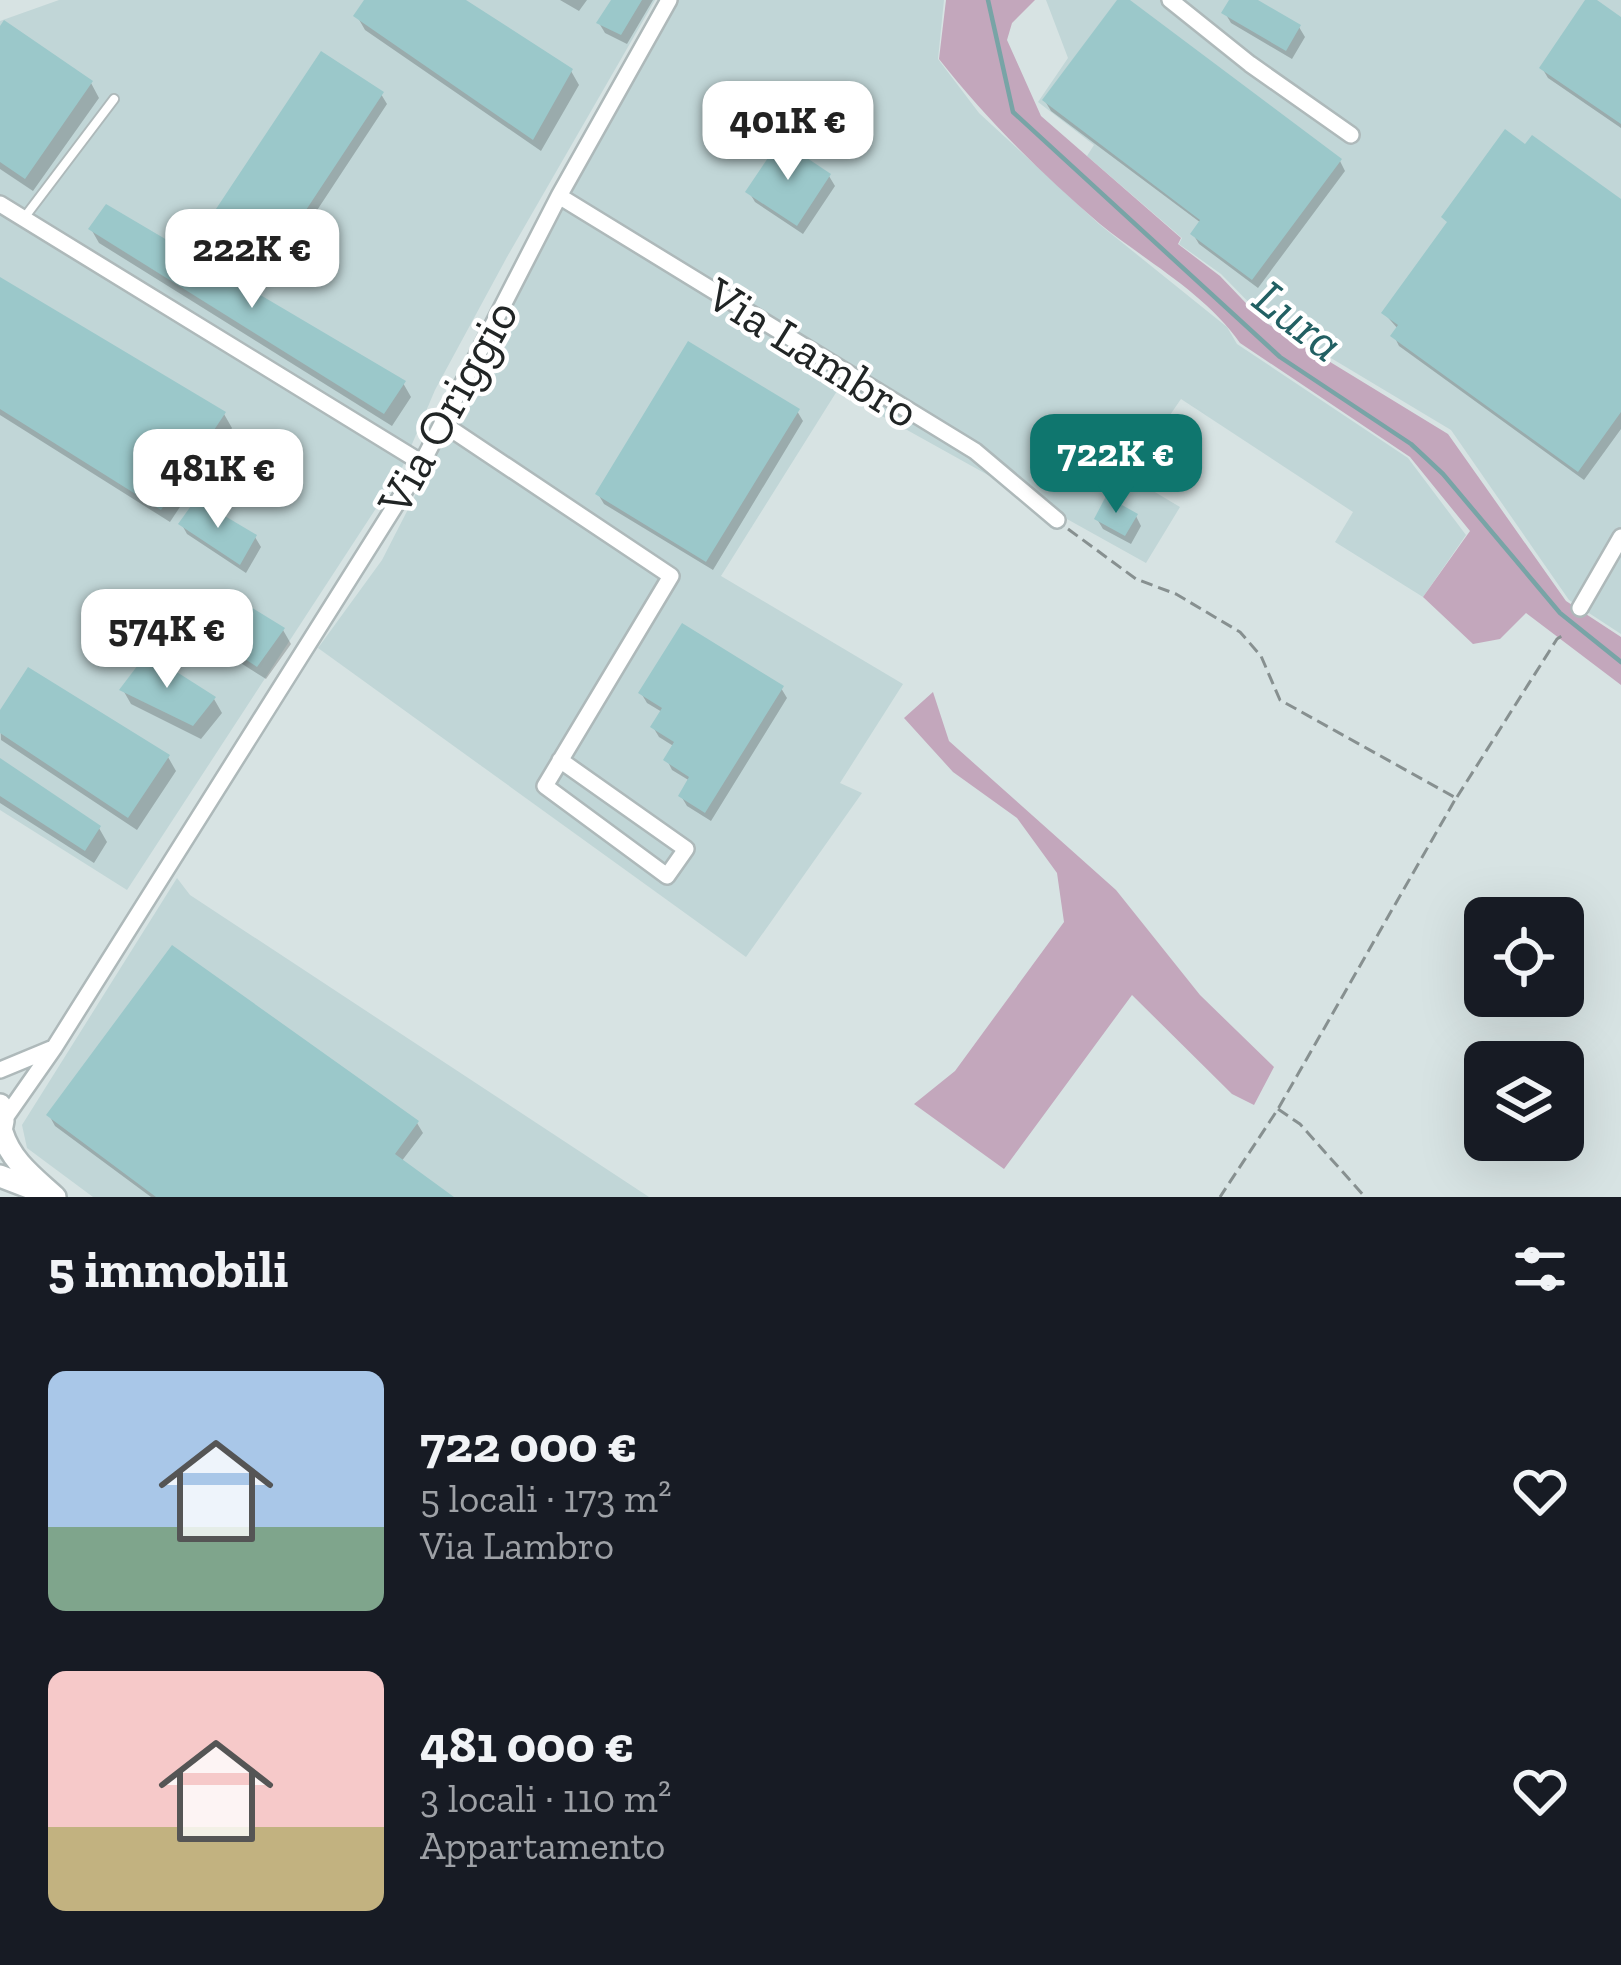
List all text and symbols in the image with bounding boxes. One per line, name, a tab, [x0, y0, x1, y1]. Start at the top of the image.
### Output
pin: 401K €	[690, 81, 886, 183]
text: 401K €	[729, 96, 847, 143]
pin: 222K €	[154, 209, 350, 311]
text: 222K €	[192, 224, 312, 271]
street label: Via Lambro	[696, 264, 929, 440]
water label: Lura	[1242, 267, 1356, 374]
street label: Via Origgio	[365, 290, 530, 526]
pin: 722K €	[1018, 414, 1214, 516]
pin: 481K €	[120, 429, 316, 531]
text: 722K €	[1057, 429, 1175, 476]
text: 481K €	[160, 444, 276, 491]
pin: 574K €	[69, 589, 265, 691]
text: 574K €	[108, 604, 226, 651]
map controls	[1464, 897, 1584, 1161]
button: locate	[1464, 897, 1584, 1017]
button: layers	[1464, 1041, 1584, 1161]
icon: filters	[1507, 1236, 1573, 1302]
text: 5 immobili	[48, 1239, 289, 1300]
text: 722 000 €	[420, 1414, 637, 1475]
icon: home	[144, 1419, 288, 1563]
icon: heart	[1507, 1458, 1573, 1524]
text: 5 locali · 173 m²	[420, 1475, 671, 1522]
text: Via Lambro	[420, 1522, 614, 1569]
text: 481 000 €	[420, 1714, 635, 1775]
icon: home	[144, 1719, 288, 1863]
icon: heart	[1507, 1758, 1573, 1824]
text: 3 locali · 110 m²	[420, 1775, 671, 1822]
text: Appartamento	[420, 1822, 665, 1869]

